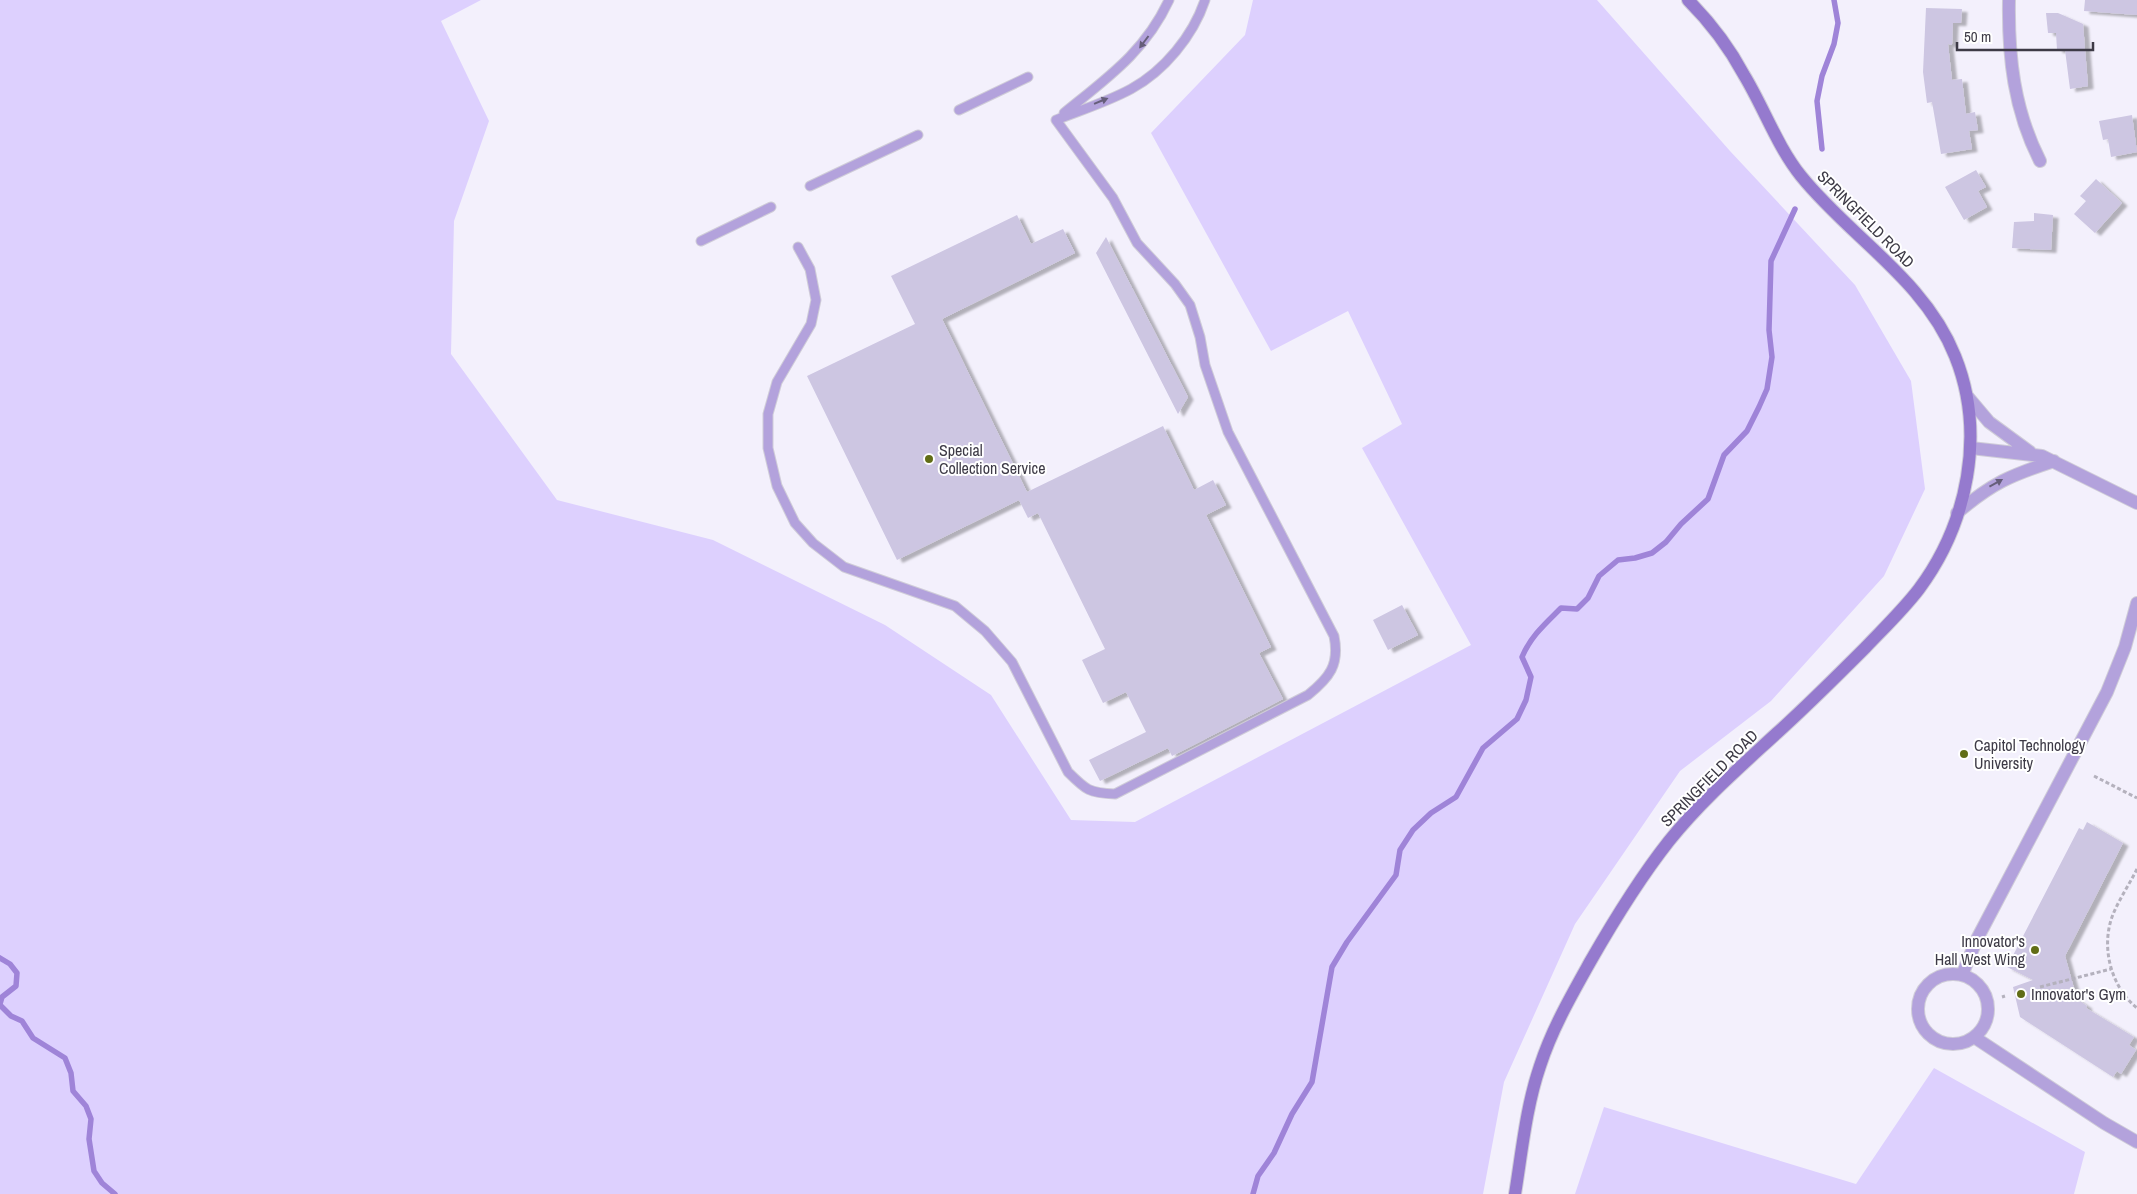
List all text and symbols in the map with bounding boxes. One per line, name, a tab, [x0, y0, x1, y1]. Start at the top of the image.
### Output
scale bar	[1957, 20, 2093, 52]
text: 50 m	[1964, 26, 1991, 47]
one-way arrow	[1139, 35, 1149, 49]
one-way arrow	[1094, 97, 1109, 105]
street label: SPRINGFIELD ROAD	[1813, 166, 1919, 272]
place label: Special Collection Service	[939, 439, 1045, 479]
marker: Special Collection Service	[923, 453, 935, 465]
one-way arrow	[1989, 479, 2002, 488]
street label: SPRINGFIELD ROAD	[1656, 725, 1762, 831]
place label: Capitol Technology University	[1974, 734, 2086, 774]
marker: Capitol Technology University	[1958, 748, 1970, 760]
place label: Innovator's Hall West Wing	[1935, 930, 2026, 970]
marker: Innovator's Hall West Wing	[2029, 944, 2041, 956]
place label: Innovator's Gym	[2031, 983, 2126, 1005]
marker: Innovator's Gym	[2015, 988, 2027, 1000]

